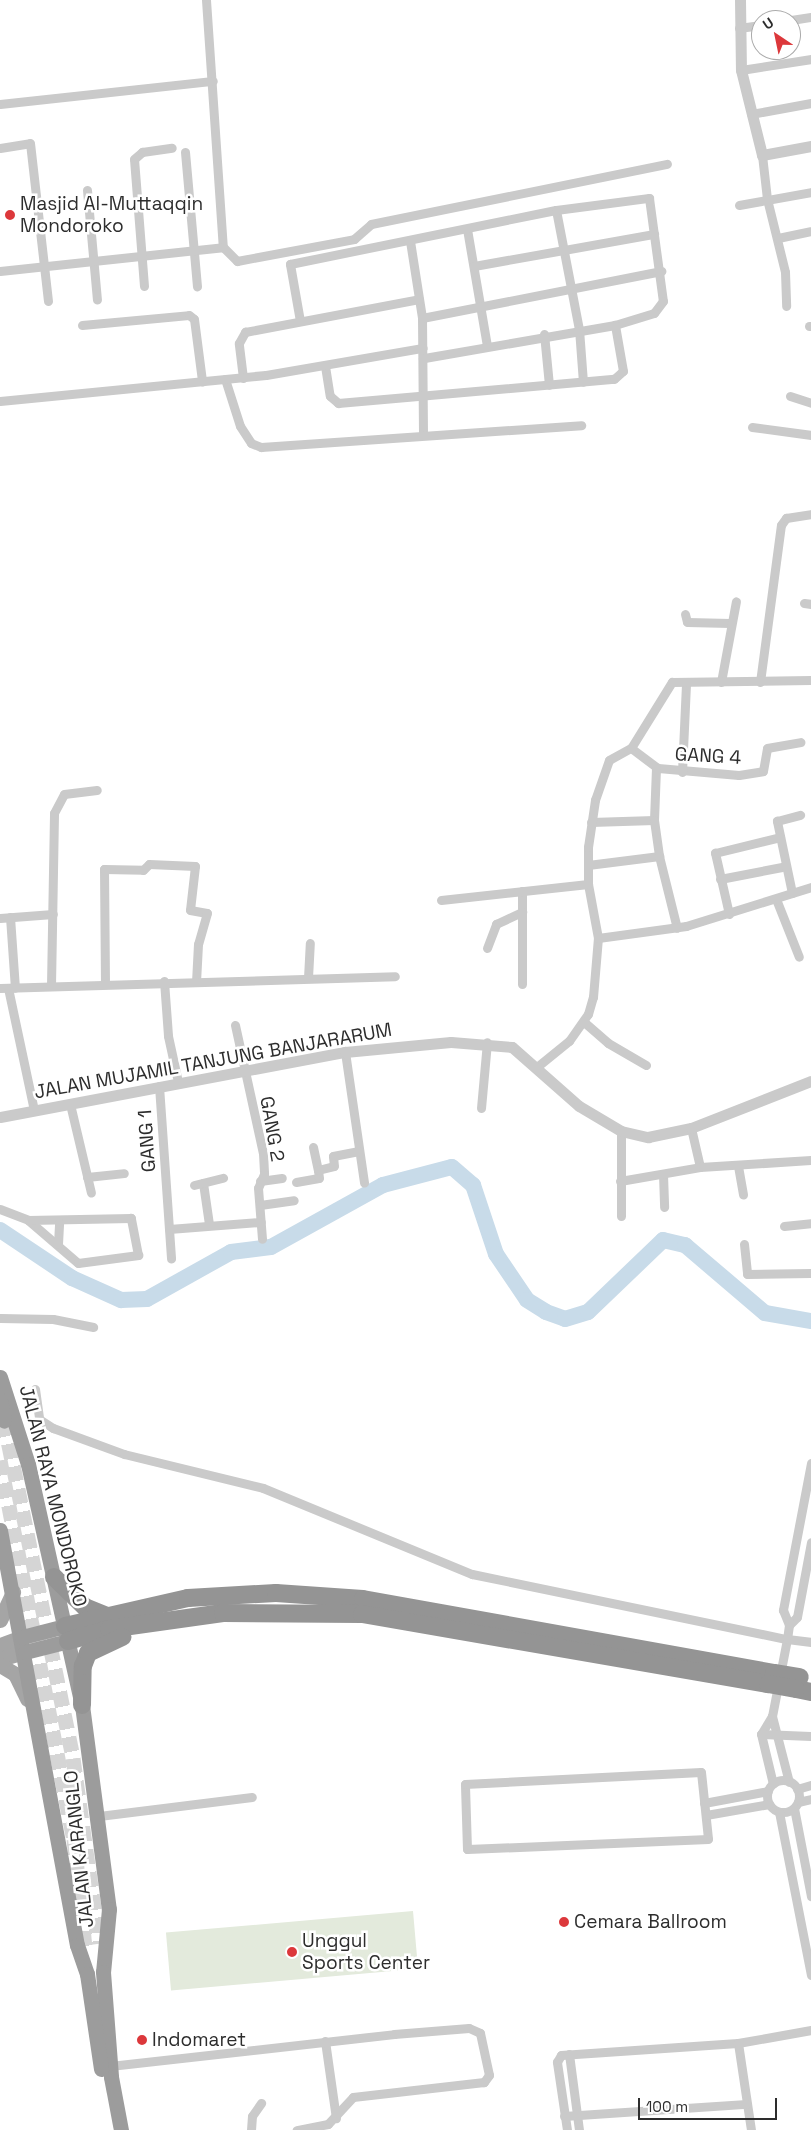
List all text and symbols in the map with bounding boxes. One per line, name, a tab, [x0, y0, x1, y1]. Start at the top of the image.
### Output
north arrow	[751, 10, 801, 60]
text: U	[759, 13, 777, 33]
place label: Masjid Al-Muttaqqin Mondoroko	[20, 193, 203, 237]
marker: Masjid Al-Muttaqqin Mondoroko	[4, 209, 16, 221]
street label: GANG 4	[674, 743, 742, 769]
street label: JALAN MUJAMIL TANJUNG BANJARARUM	[32, 1018, 394, 1104]
street label: GANG 2	[255, 1095, 289, 1163]
street label: GANG 1	[133, 1109, 161, 1173]
street label: JALAN RAYA MONDOROKO	[14, 1383, 92, 1609]
street label: JALAN KARANGLO	[59, 1769, 99, 1929]
place label: Cemara Ballroom	[574, 1911, 727, 1933]
marker: Cemara Ballroom	[558, 1916, 570, 1928]
place label: Unggul Sports Center	[302, 1930, 430, 1974]
marker: Unggul Sports Center	[286, 1946, 298, 1958]
place label: Indomaret	[152, 2029, 246, 2051]
marker: Indomaret	[136, 2034, 148, 2046]
scale bar	[641, 2088, 780, 2120]
text: 100 m	[646, 2097, 688, 2116]

